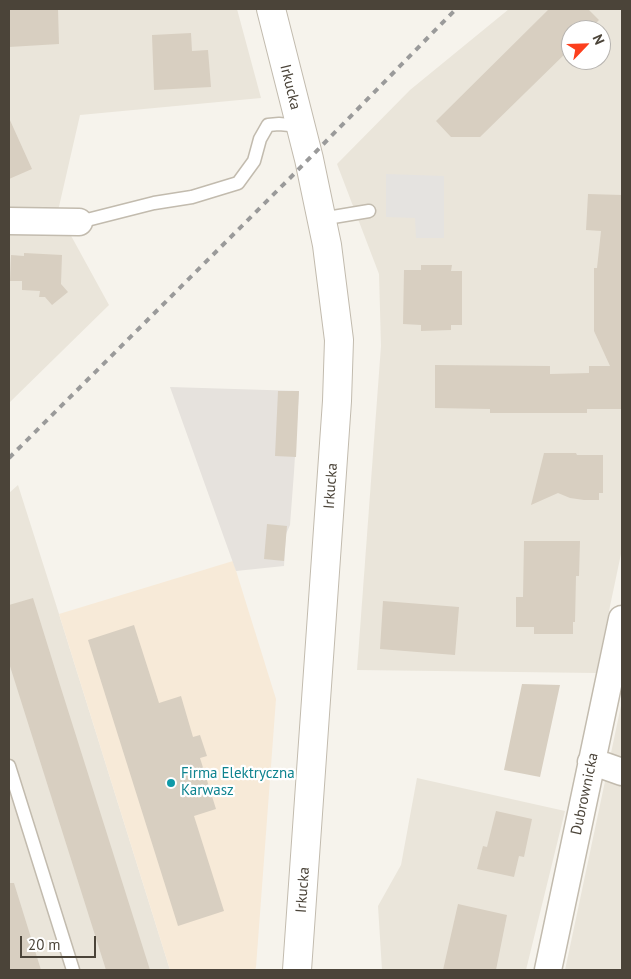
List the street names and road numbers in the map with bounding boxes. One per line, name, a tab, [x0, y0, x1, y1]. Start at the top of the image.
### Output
street label: Irkucka	[276, 62, 304, 112]
street label: Irkucka	[320, 462, 342, 510]
street label: Dubrownicka	[568, 751, 602, 837]
street label: Irkucka	[292, 866, 314, 914]

